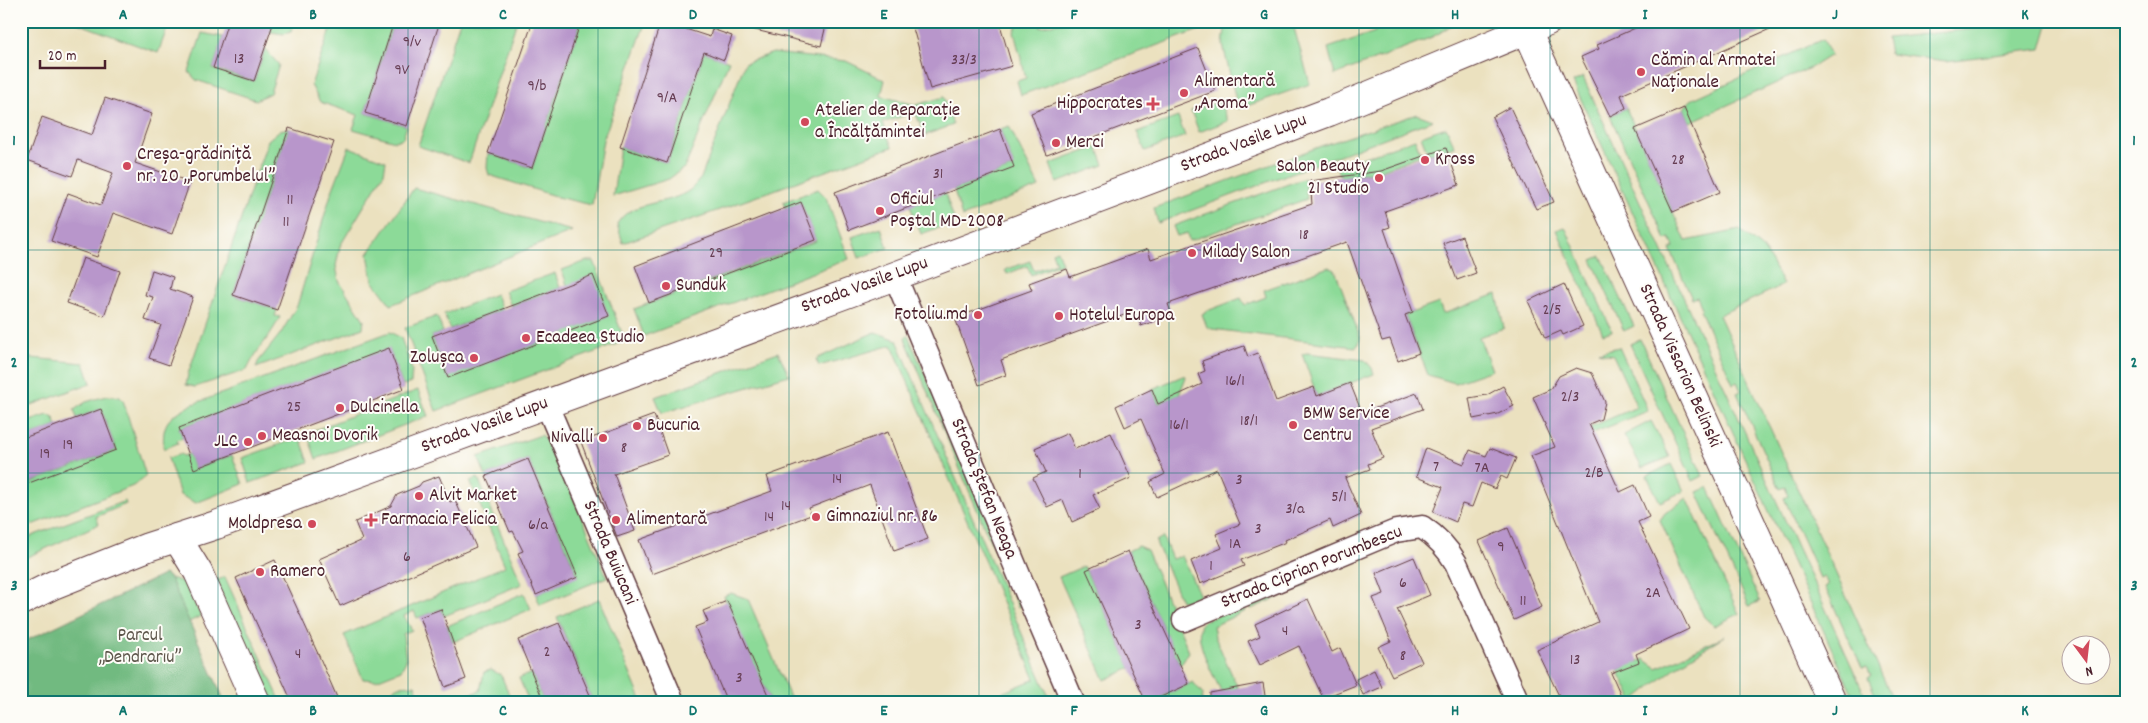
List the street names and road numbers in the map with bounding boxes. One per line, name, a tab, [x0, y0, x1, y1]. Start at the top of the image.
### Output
street label: Strada Vasile Lupu	[1177, 108, 1311, 180]
street label: Strada Vasile Lupu	[798, 251, 932, 321]
street label: Strada Vissarion Belinski	[1631, 280, 1727, 453]
street label: Strada Vasile Lupu	[418, 391, 552, 461]
street label: Strada Ștefan Neaga	[943, 415, 1024, 564]
street label: Strada Buiucani	[575, 497, 643, 610]
street label: Strada Ciprian Porumbescu	[1217, 519, 1407, 617]

